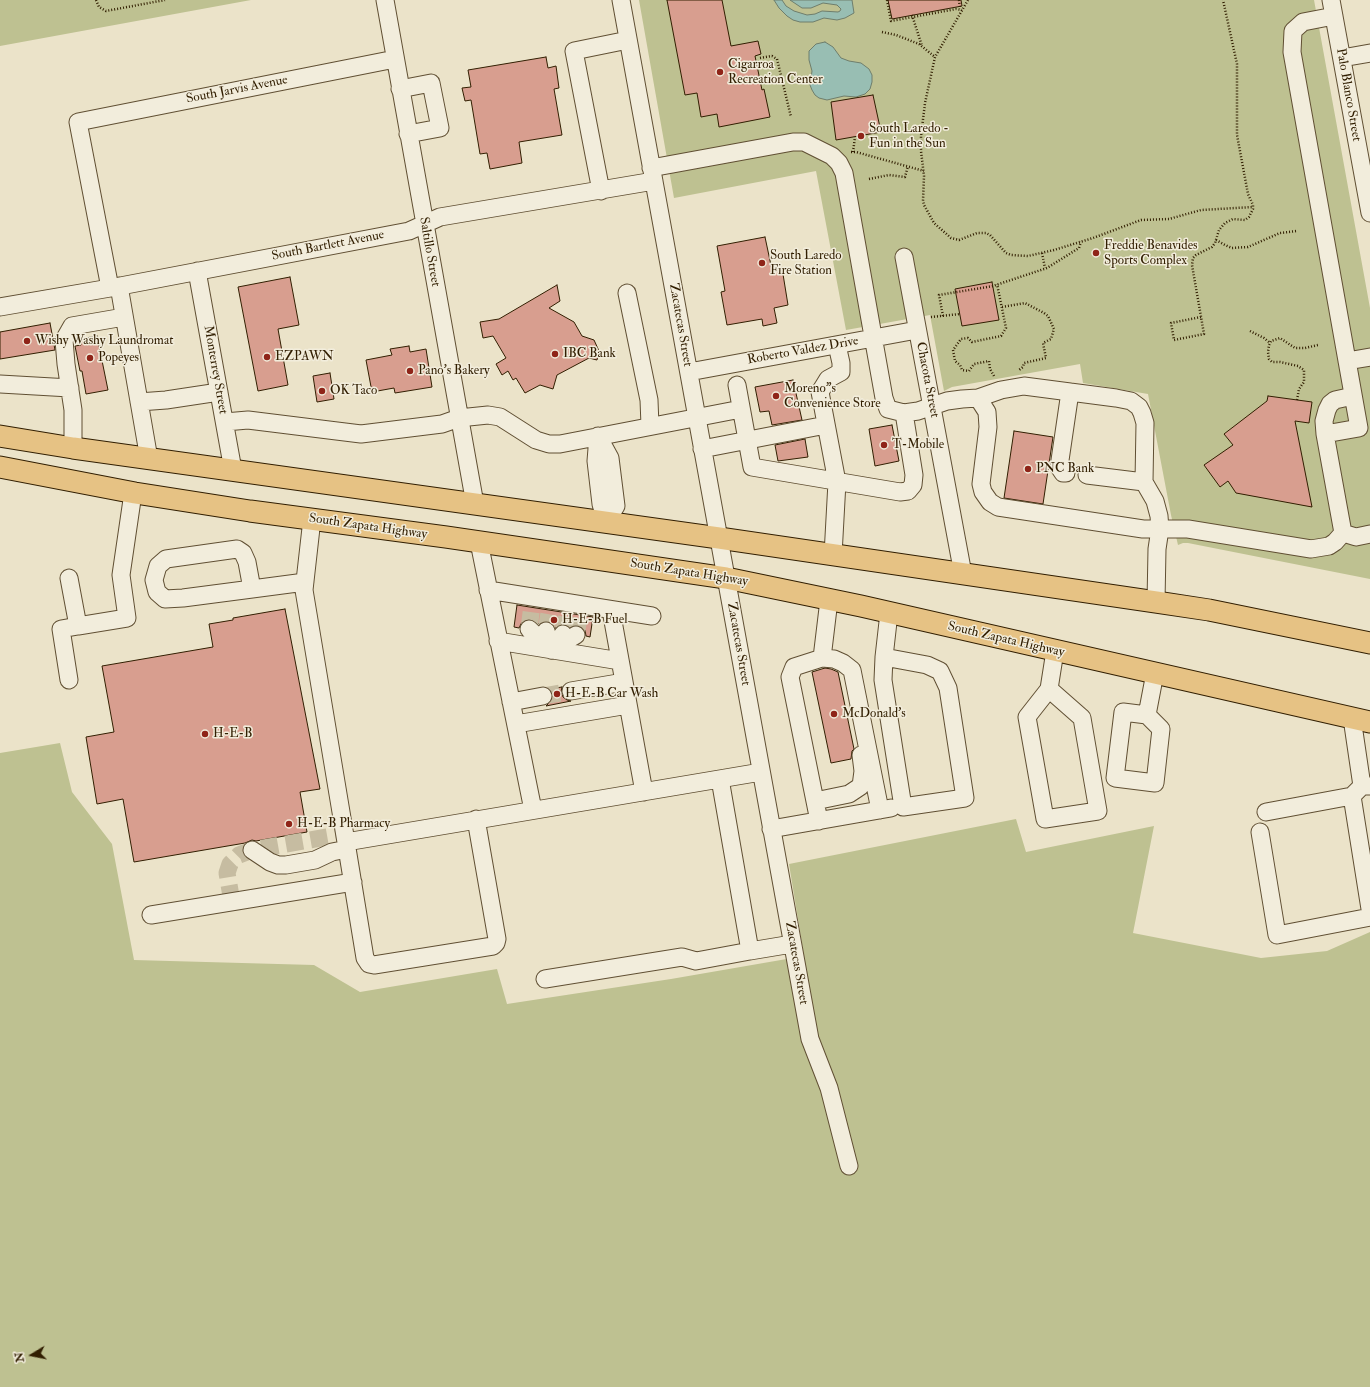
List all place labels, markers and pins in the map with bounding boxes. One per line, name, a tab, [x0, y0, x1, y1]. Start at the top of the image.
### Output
place label: Cigarroa Recreation Center	[728, 57, 823, 88]
marker: Cigarroa Recreation Center	[715, 67, 725, 77]
place label: South Laredo - Fun in the Sun	[869, 121, 949, 152]
marker: South Laredo - Fun in the Sun	[856, 131, 866, 141]
place label: Freddie Benavides Sports Complex	[1104, 238, 1198, 269]
place label: South Laredo Fire Station	[770, 248, 842, 279]
marker: Freddie Benavides Sports Complex	[1091, 248, 1101, 258]
marker: South Laredo Fire Station	[757, 258, 767, 268]
place label: Wishy Washy Laundromat	[35, 333, 173, 349]
marker: Wishy Washy Laundromat	[22, 336, 32, 346]
place label: IBC Bank	[563, 346, 616, 362]
place label: EZPAWN	[275, 349, 334, 365]
marker: IBC Bank	[550, 349, 560, 359]
place label: Popeyes	[98, 350, 139, 366]
marker: EZPAWN	[262, 352, 272, 362]
marker: Popeyes	[85, 353, 95, 363]
place label: Pano's Bakery	[418, 363, 490, 379]
marker: Pano's Bakery	[405, 366, 415, 376]
place label: Moreno"s Convenience Store	[784, 381, 881, 412]
place label: OK Taco	[330, 383, 377, 399]
marker: OK Taco	[317, 386, 327, 396]
marker: Moreno"s Convenience Store	[771, 391, 781, 401]
place label: T-Mobile	[892, 437, 944, 453]
marker: T-Mobile	[879, 440, 889, 450]
place label: PNC Bank	[1036, 461, 1094, 477]
marker: PNC Bank	[1023, 464, 1033, 474]
place label: H-E-B Fuel	[562, 612, 628, 628]
marker: H-E-B Fuel	[549, 615, 559, 625]
place label: H-E-B Car Wash	[565, 686, 658, 702]
marker: H-E-B Car Wash	[552, 689, 562, 699]
place label: McDonald's	[842, 706, 906, 722]
marker: McDonald's	[829, 709, 839, 719]
place label: H-E-B	[213, 726, 253, 742]
marker: H-E-B	[200, 729, 210, 739]
place label: H-E-B Pharmacy	[297, 816, 390, 832]
marker: H-E-B Pharmacy	[284, 819, 294, 829]

